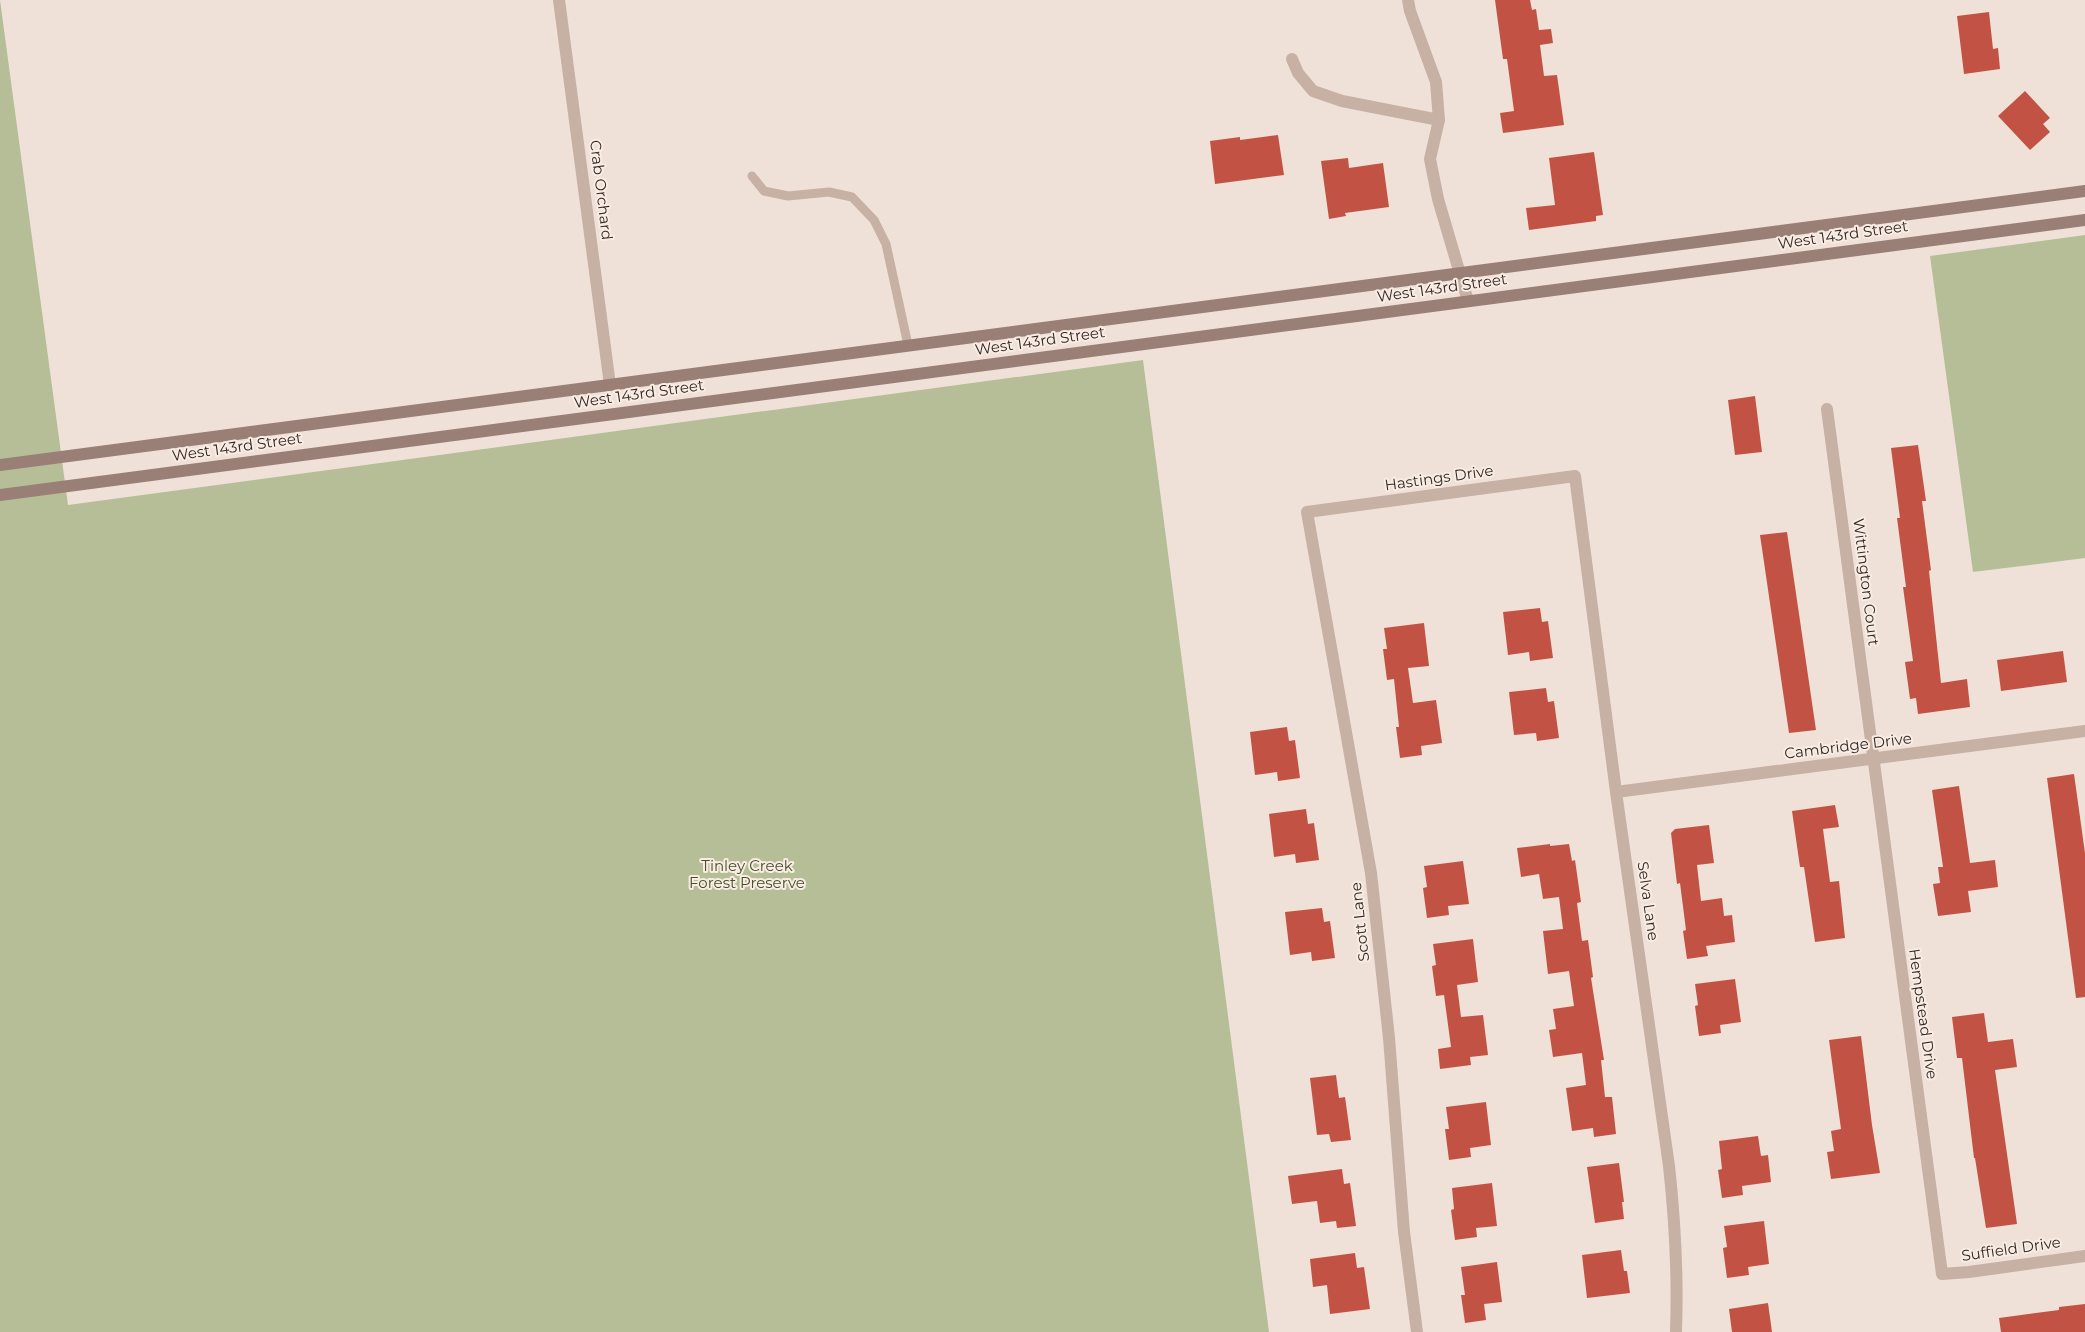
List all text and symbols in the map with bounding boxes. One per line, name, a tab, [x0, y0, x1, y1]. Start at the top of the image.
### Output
street label: Crab Orchard	[586, 139, 617, 241]
street label: West 143rd Street	[1777, 216, 1909, 253]
street label: West 143rd Street	[1376, 269, 1508, 306]
street label: West 143rd Street	[974, 322, 1106, 359]
street label: West 143rd Street	[573, 375, 705, 412]
street label: West 143rd Street	[171, 428, 303, 465]
street label: Hastings Drive	[1383, 460, 1494, 495]
street label: Wittington Court	[1849, 517, 1884, 647]
street label: Cambridge Drive	[1783, 728, 1913, 763]
park label: Tinley Creek Forest Preserve	[689, 856, 805, 892]
street label: Selva Lane	[1634, 860, 1663, 942]
street label: Scott Lane	[1346, 881, 1373, 963]
street label: Hempstead Drive	[1905, 947, 1942, 1080]
street label: Suffield Drive	[1960, 1232, 2062, 1265]

